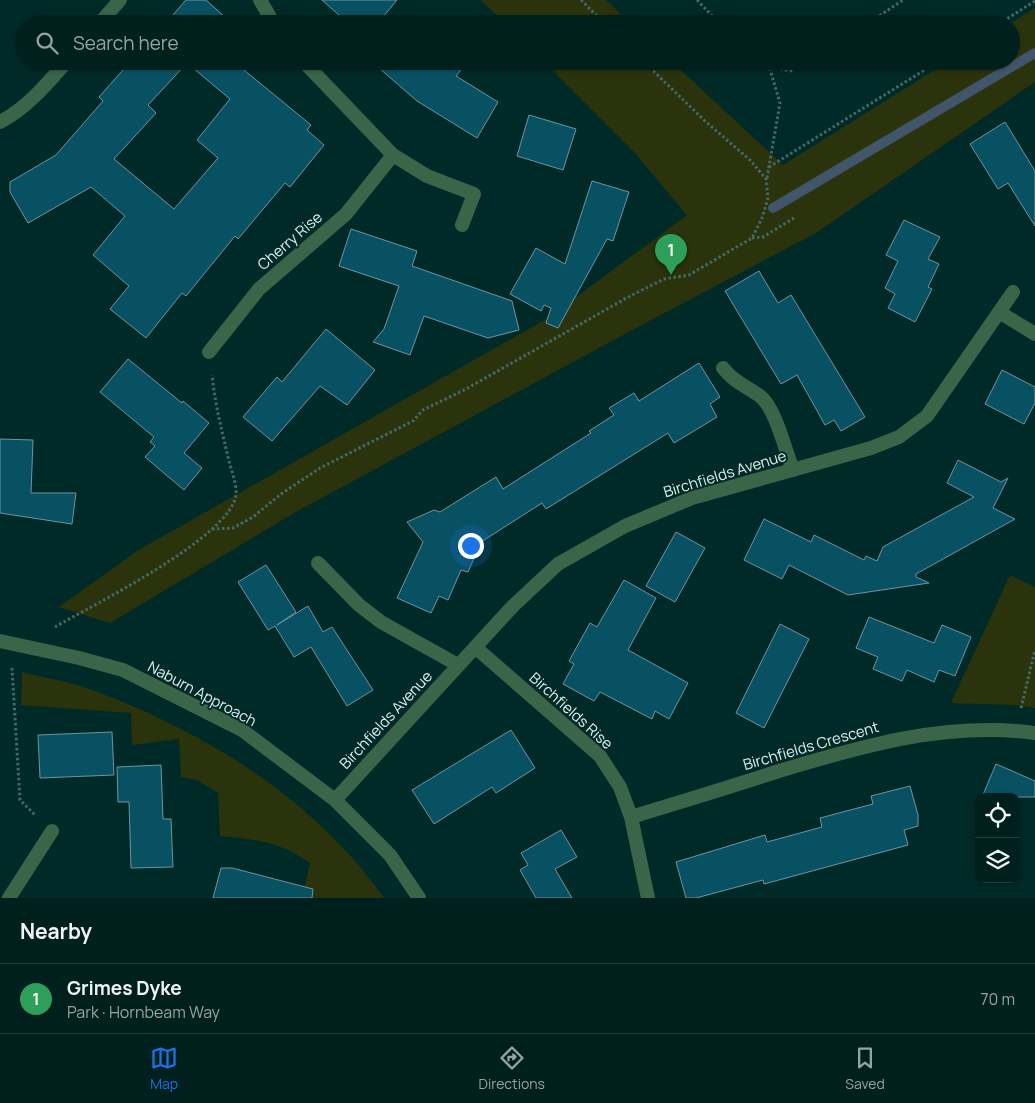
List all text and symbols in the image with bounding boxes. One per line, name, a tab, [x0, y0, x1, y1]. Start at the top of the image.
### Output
search box	[15, 15, 1020, 70]
icon: search	[33, 29, 61, 57]
text: Search here	[73, 30, 179, 56]
street label: Cherry Rise	[253, 206, 327, 275]
pin: 1	[655, 234, 687, 275]
street label: Birchfields Avenue	[661, 445, 789, 502]
your location	[458, 533, 484, 559]
street label: Naburn Approach	[144, 656, 260, 731]
street label: Birchfields Avenue	[334, 666, 437, 773]
street label: Birchfields Rise	[525, 667, 618, 754]
street label: Birchfields Crescent	[740, 716, 881, 775]
map controls	[975, 793, 1020, 883]
button: locate	[975, 793, 1020, 838]
button: layers	[975, 838, 1020, 883]
text: Nearby	[20, 917, 92, 945]
text: Grimes Dyke	[67, 975, 182, 1001]
text: 1	[32, 988, 40, 1010]
text: 70 m	[980, 988, 1015, 1010]
text: Park · Hornbeam Way	[67, 1001, 220, 1023]
tab: Map	[150, 1044, 178, 1093]
tab: Directions	[479, 1044, 545, 1093]
tab: Saved	[845, 1044, 885, 1093]

